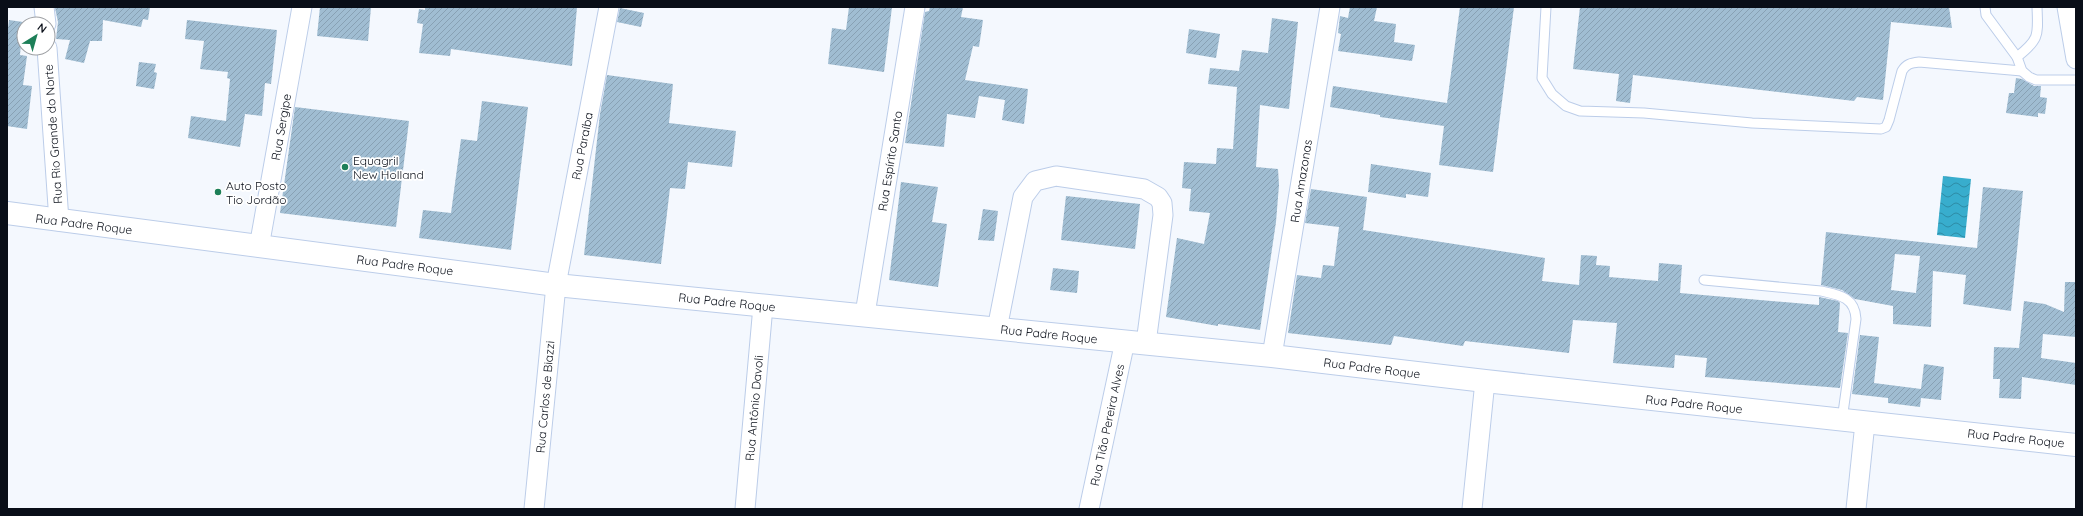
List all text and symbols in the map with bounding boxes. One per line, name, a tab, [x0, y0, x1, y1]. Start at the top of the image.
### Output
north arrow	[16, 16, 56, 56]
text: N	[35, 20, 49, 36]
street label: Rua Rio Grande do Norte	[41, 63, 65, 204]
street label: Rua Sergipe	[268, 92, 294, 161]
street label: Rua Espírito Santo	[875, 110, 905, 212]
street label: Rua Paraíba	[568, 111, 596, 181]
street label: Rua Amazonas	[1287, 138, 1315, 224]
place label: Equagril New Holland	[353, 153, 424, 182]
marker: Equagril New Holland	[340, 162, 350, 172]
place label: Auto Posto Tio Jordão	[226, 178, 287, 207]
marker: Auto Posto Tio Jordão	[213, 187, 223, 197]
street label: Rua Padre Roque	[35, 211, 133, 237]
street label: Rua Padre Roque	[356, 252, 454, 278]
street label: Rua Padre Roque	[678, 289, 776, 315]
street label: Rua Padre Roque	[1000, 321, 1098, 347]
street label: Rua Carlos de Biazzi	[533, 340, 557, 454]
street label: Rua Antônio Davoli	[742, 355, 766, 461]
street label: Rua Padre Roque	[1323, 355, 1421, 381]
street label: Rua Tião Pereira Alves	[1087, 362, 1127, 487]
street label: Rua Padre Roque	[1645, 391, 1743, 417]
street label: Rua Padre Roque	[1967, 425, 2065, 451]

